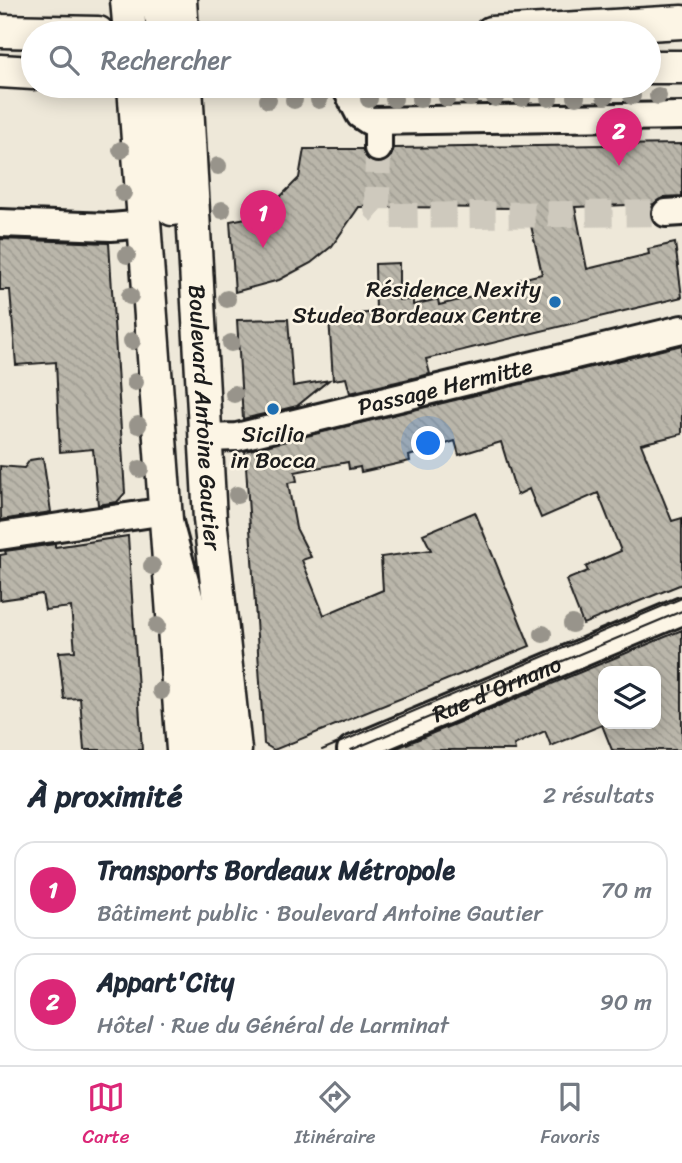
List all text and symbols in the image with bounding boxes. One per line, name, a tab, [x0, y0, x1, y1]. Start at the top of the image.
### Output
search box	[21, 21, 661, 98]
text: Rechercher	[101, 37, 231, 83]
icon: search	[45, 41, 83, 79]
pin: 2	[596, 108, 642, 166]
pin: 1	[240, 190, 286, 248]
place label: Résidence Nexity Studea Bordeaux Centre	[292, 269, 541, 336]
street label: Boulevard Antoine Gautier	[177, 283, 234, 554]
marker: Résidence Nexity Studea Bordeaux Centre	[547, 294, 563, 310]
street label: Passage Hermitte	[353, 346, 537, 428]
marker: Sicilia in Bocca	[265, 401, 281, 417]
place label: Sicilia in Bocca	[230, 414, 316, 481]
your location	[411, 426, 445, 460]
street label: Rue d'Ornano	[425, 643, 568, 734]
map controls	[598, 666, 661, 729]
button: layers	[598, 666, 661, 729]
text: À proximité	[28, 769, 182, 823]
text: 2 résultats	[543, 775, 654, 816]
text: Transports Bordeaux Métropole	[97, 847, 455, 893]
text: 1	[48, 870, 58, 911]
text: 70 m	[601, 870, 652, 911]
text: Bâtiment public · Boulevard Antoine Gautier	[97, 893, 543, 934]
text: Appart'City	[97, 959, 234, 1005]
text: 2	[46, 982, 60, 1023]
text: 90 m	[600, 982, 652, 1023]
text: Hôtel · Rue du Général de Larminat	[97, 1005, 449, 1046]
tab: Carte	[82, 1078, 130, 1153]
tab: Itinéraire	[294, 1078, 376, 1153]
tab: Favoris	[540, 1078, 600, 1153]

